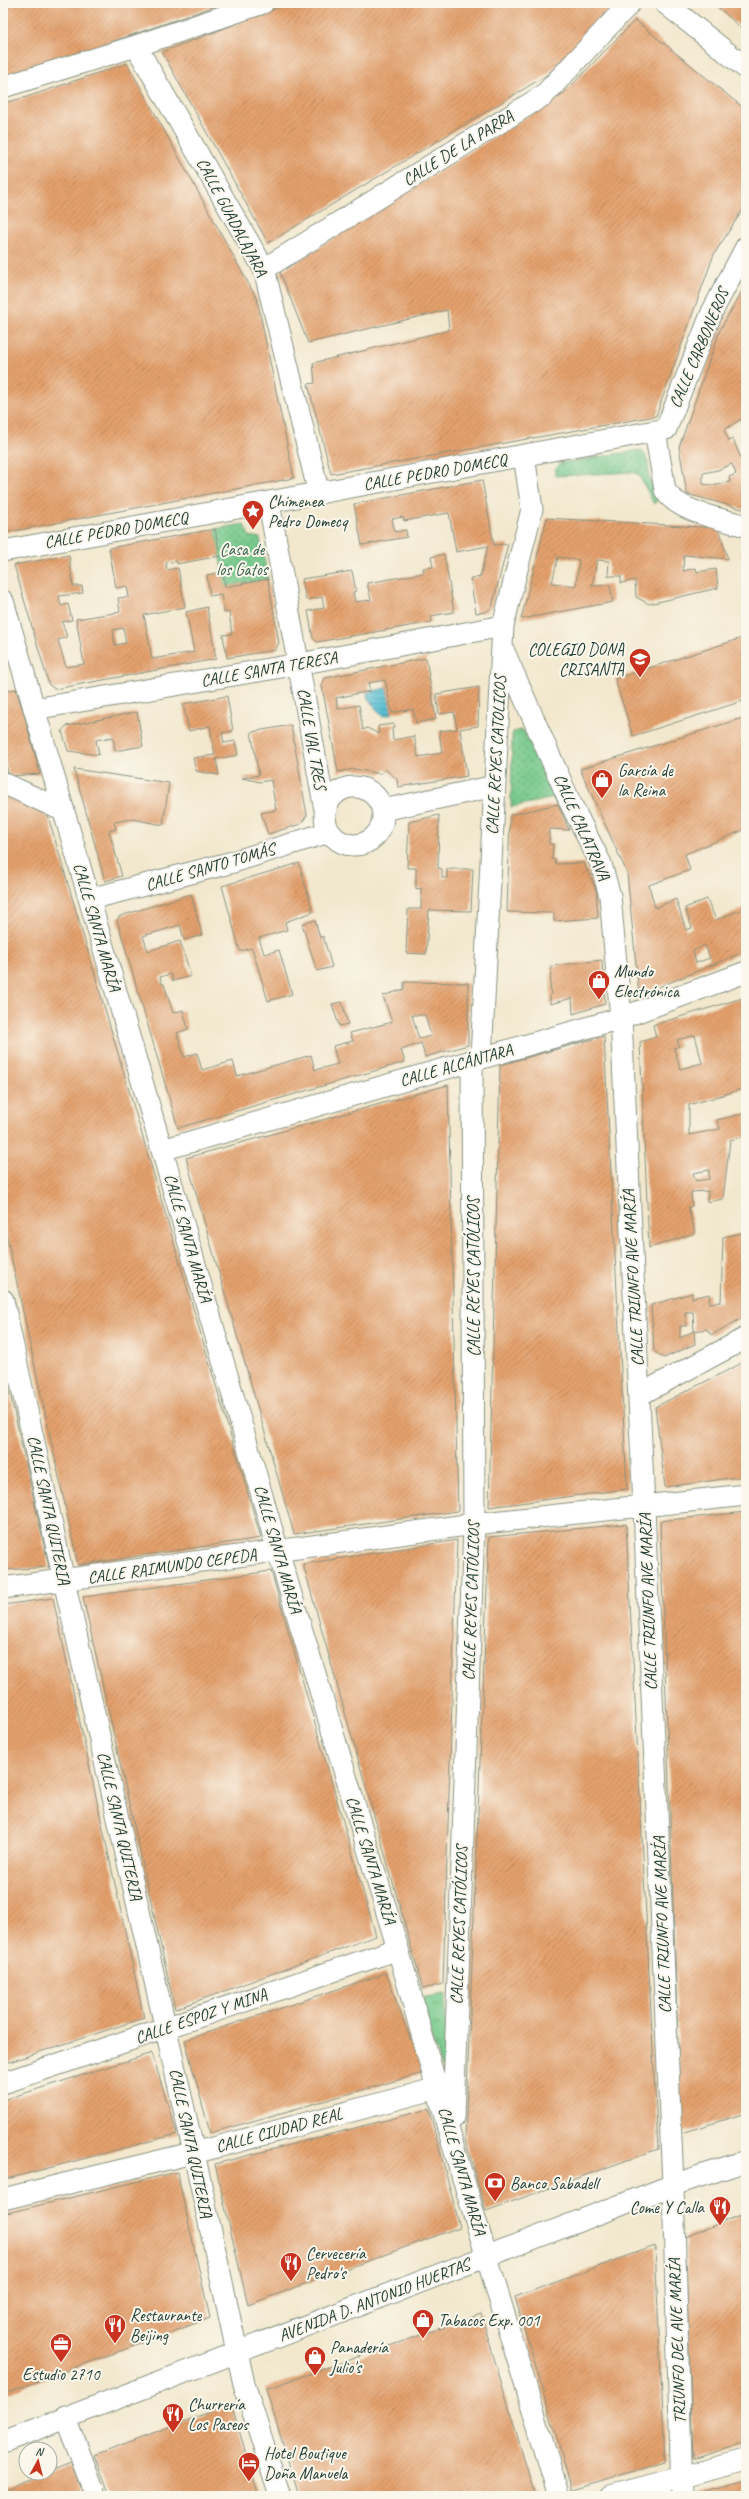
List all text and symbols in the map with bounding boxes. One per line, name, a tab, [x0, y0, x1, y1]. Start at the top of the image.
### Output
street label: CALLE DE LA PARRA	[399, 105, 518, 190]
street label: CALLE GUADALAJARA	[192, 154, 272, 280]
street label: CALLE CARBONEROS	[664, 282, 735, 411]
street label: CALLE PEDRO DOMECQ	[362, 449, 511, 495]
place label: Chimenea Pedro Domecq	[268, 491, 349, 532]
place icon: Chimenea Pedro Domecq	[240, 498, 266, 531]
street label: CALLE PEDRO DOMECQ	[43, 507, 192, 553]
park label: Casa de los Gatos	[216, 539, 270, 580]
place label: COLEGIO DONA CRISANTA	[528, 639, 624, 680]
street label: CALLE SANTA TERESA	[199, 646, 340, 691]
school or university icon: COLEGIO DONA CRISANTA	[627, 646, 653, 679]
street label: CALLE REYES CATOLICOS	[481, 672, 511, 835]
street label: CALLE VAL TRES	[293, 686, 332, 794]
place label: García de la Reina	[618, 760, 674, 801]
shop icon: García de la Reina	[589, 767, 615, 800]
street label: CALLE CALATRAVA	[549, 770, 615, 884]
street label: CALLE SANTO TOMÁS	[143, 837, 281, 895]
street label: CALLE SANTA MARÍA	[69, 860, 127, 995]
place label: Mundo Electrónica	[614, 961, 680, 1002]
shop icon: Mundo Electrónica	[586, 968, 612, 1001]
street label: CALLE ALCÁNTARA	[397, 1038, 515, 1091]
street label: CALLE SANTA MARÍA	[160, 1171, 218, 1306]
street label: CALLE TRIUNFO AVE MARÍA	[617, 1188, 648, 1367]
street label: CALLE REYES CATÓLICOS	[462, 1195, 484, 1357]
street label: CALLE SANTA QUITERIA	[23, 1433, 75, 1587]
street label: CALLE SANTA MARÍA	[250, 1482, 308, 1617]
street label: CALLE TRIUNFO AVE MARÍA	[633, 1512, 662, 1691]
street label: CALLE REYES CATÓLICOS	[457, 1518, 484, 1681]
street label: CALLE RAIMUNDO CEPEDA	[86, 1544, 258, 1588]
street label: CALLE SANTA QUITERIA	[93, 1750, 147, 1903]
street label: CALLE SANTA MARÍA	[342, 1793, 402, 1928]
street label: CALLE TRIUNFO AVE MARÍA	[647, 1835, 676, 2014]
street label: CALLE REYES CATÓLICOS	[445, 1842, 472, 2005]
street label: CALLE ESPOZ Y MINA	[132, 1983, 270, 2048]
street label: CALLE SANTA QUITERIA	[165, 2066, 217, 2220]
street label: CALLE CIUDAD REAL	[213, 2103, 345, 2157]
street label: CALLE SANTA MARÍA	[434, 2104, 492, 2239]
bank icon: Banco Sabadell	[482, 2170, 508, 2203]
place label: Banco Sabadell	[510, 2173, 601, 2194]
restaurant icon: Come Y Calla	[707, 2194, 733, 2227]
place label: Come Y Calla	[630, 2197, 706, 2218]
place label: Cervecería Pedro's	[306, 2243, 367, 2284]
restaurant icon: Cervecería Pedro's	[278, 2250, 304, 2283]
street label: AVENIDA D. ANTONIO HUERTAS	[275, 2252, 476, 2346]
street label: TRIUNFO DEL AVE MARÍA	[663, 2257, 690, 2424]
place label: Restaurante Beijing	[130, 2305, 203, 2346]
shop icon: Tabacos Exp. 001	[410, 2307, 436, 2340]
place label: Tabacos Exp. 001	[438, 2310, 541, 2331]
restaurant icon: Restaurante Beijing	[102, 2312, 128, 2345]
office icon: Estudio 2710	[48, 2331, 74, 2364]
place label: Panadería Julio's	[329, 2337, 390, 2378]
shop icon: Panadería Julio's	[302, 2344, 328, 2377]
place label: Estudio 2710	[22, 2364, 101, 2385]
place label: Churrería Los Paseos	[188, 2394, 250, 2435]
restaurant icon: Churrería Los Paseos	[160, 2401, 186, 2434]
north arrow	[18, 2441, 58, 2481]
place label: Hotel Boutique Doña Manuela	[264, 2443, 349, 2484]
text: N	[35, 2444, 46, 2459]
hotel icon: Hotel Boutique Doña Manuela	[236, 2450, 262, 2483]

